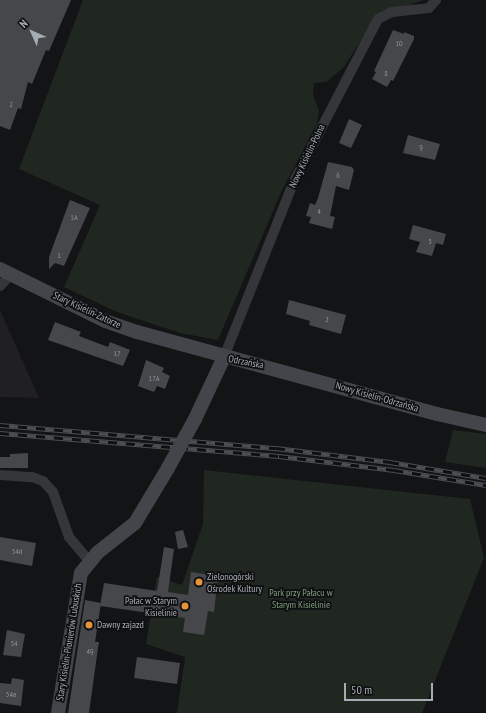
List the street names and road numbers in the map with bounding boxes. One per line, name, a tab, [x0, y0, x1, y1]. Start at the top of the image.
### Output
street label: Nowy Kisielin-Polna	[286, 122, 328, 190]
street label: Stary Kisielin-Zatorze	[51, 289, 123, 331]
street label: Odrzańska	[227, 353, 265, 371]
street label: Nowy Kisielin-Odrzańska	[334, 379, 420, 415]
street label: Stary Kisielin-Pionierów Lubuskich	[54, 582, 84, 702]

